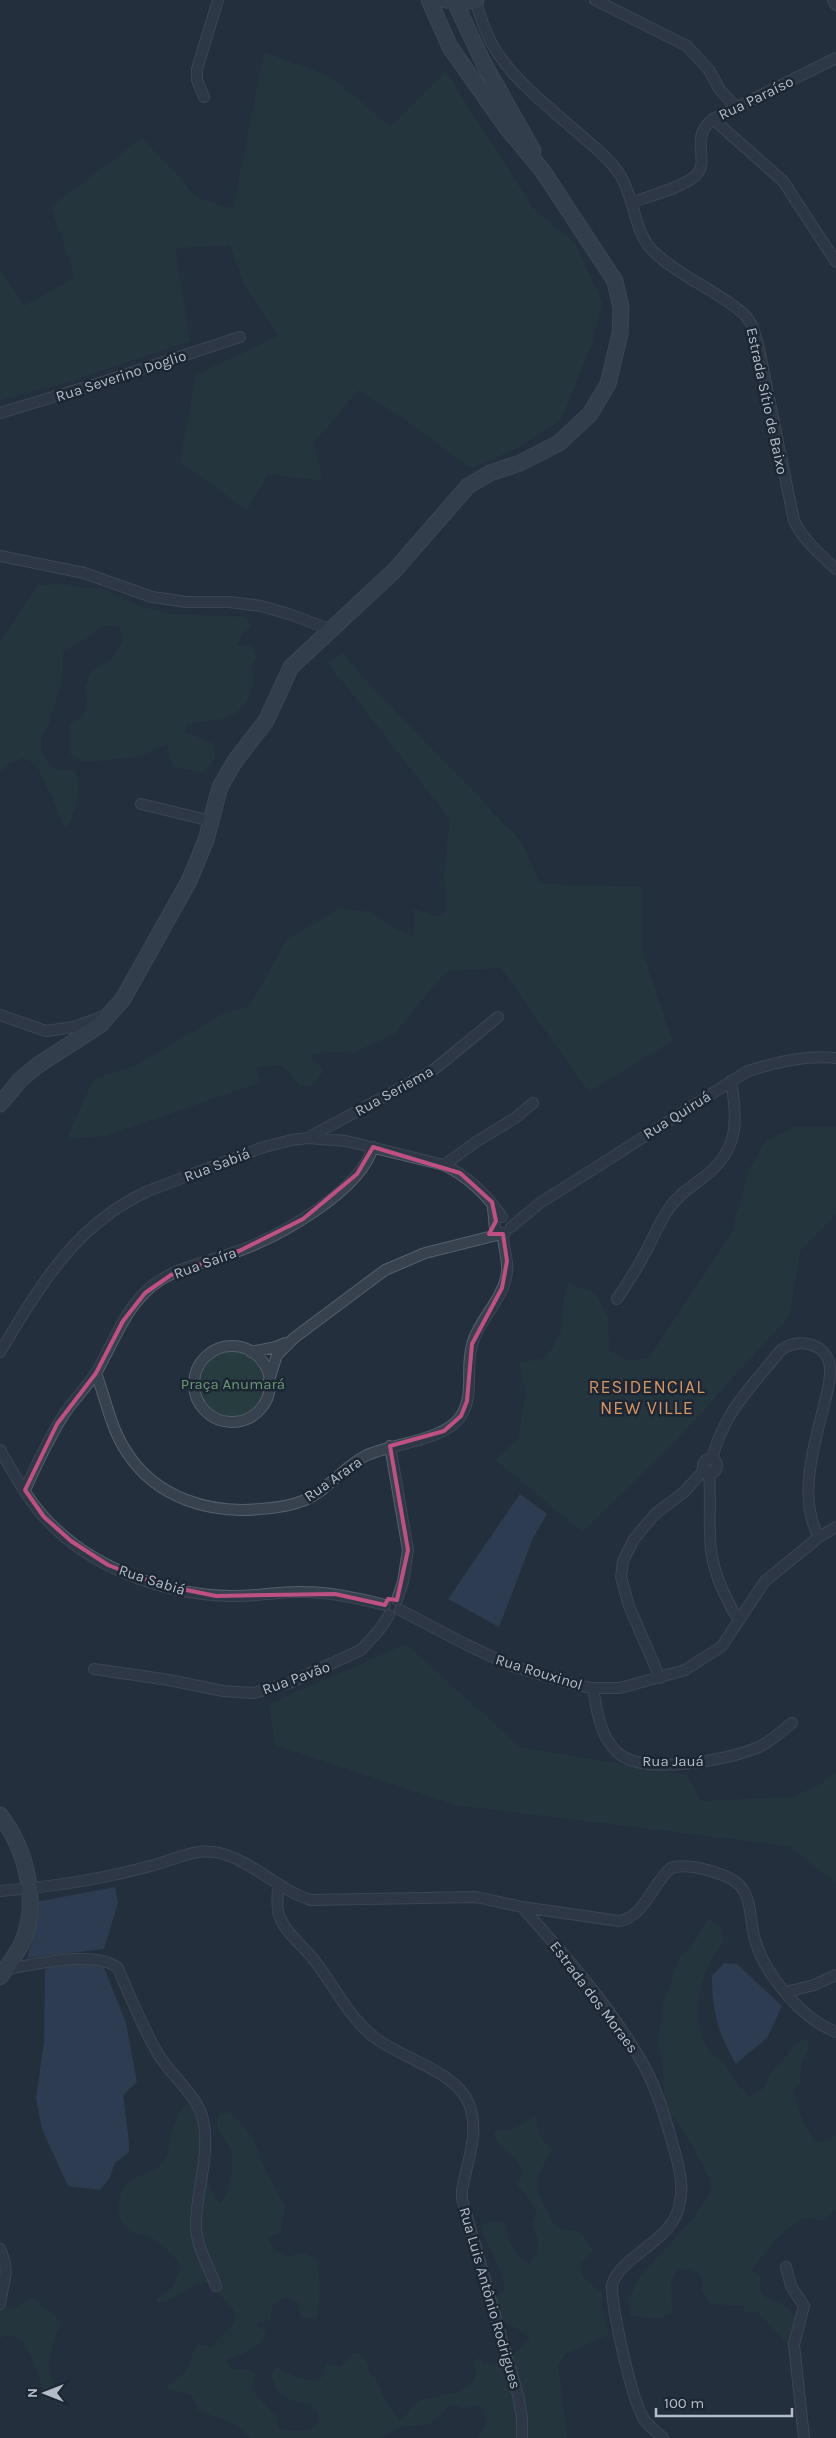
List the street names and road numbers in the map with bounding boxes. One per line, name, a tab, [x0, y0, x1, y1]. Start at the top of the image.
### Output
street label: Rua Paraíso	[716, 72, 796, 124]
street label: Estrada Sítio de Baixo	[743, 326, 791, 476]
street label: Rua Severino Doglio	[53, 346, 189, 406]
street label: Rua Seriema	[352, 1062, 436, 1120]
street label: Rua Quiruá	[640, 1087, 714, 1143]
street label: Rua Sabiá	[182, 1144, 252, 1186]
street label: Rua Saíra	[171, 1243, 239, 1283]
street label: Rua Arara	[301, 1453, 365, 1505]
street label: Rua Sabiá	[116, 1561, 188, 1599]
street label: Rua Rouxinol	[493, 1650, 585, 1694]
street label: Rua Pavão	[260, 1657, 332, 1699]
street label: Rua Jauá	[642, 1752, 704, 1770]
street label: Estrada dos Moraes	[546, 1938, 642, 2056]
street label: Rua Luis Antônio Rodrigues	[455, 2205, 525, 2391]

